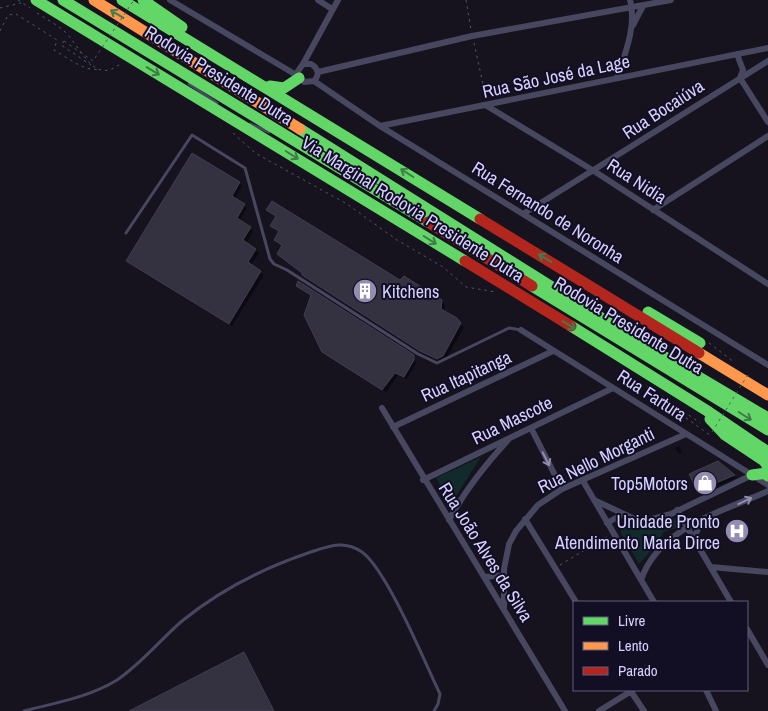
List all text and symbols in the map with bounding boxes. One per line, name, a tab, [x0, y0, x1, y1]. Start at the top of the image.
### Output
one-way arrow	[110, 9, 124, 19]
street label: Rodovia Presidente Dutra	[140, 19, 298, 131]
street label: Rua São José da Lage	[480, 48, 632, 104]
one-way arrow	[145, 66, 159, 76]
street label: Rua Bocaiúva	[617, 73, 709, 145]
street label: Via Marginal Rodovia Presidente Dutra	[297, 130, 529, 288]
one-way arrow	[284, 150, 298, 160]
street label: Rua Nidia	[602, 152, 672, 210]
street label: Rua Fernando de Noronha	[467, 155, 629, 269]
one-way arrow	[400, 168, 414, 178]
one-way arrow	[423, 235, 437, 245]
one-way arrow	[539, 253, 553, 263]
street label: Rodovia Presidente Dutra	[549, 270, 709, 380]
building icon: Kitchens	[352, 278, 378, 304]
place label: Kitchens	[382, 279, 439, 304]
one-way arrow	[561, 320, 575, 330]
street label: Rua Itapitanga	[417, 344, 515, 408]
street label: Rua Fartura	[612, 363, 692, 427]
street label: Rua Mascote	[467, 390, 557, 450]
one-way arrow	[737, 411, 751, 421]
street label: Rua Nello Morganti	[533, 421, 659, 499]
one-way arrow	[541, 451, 551, 466]
shop icon: Top5Motors	[692, 470, 718, 496]
place label: Top5Motors	[611, 471, 688, 496]
street label: Rua João Alves da Silva	[433, 478, 539, 626]
one-way arrow	[737, 496, 752, 505]
place label: Unidade Pronto Atendimento Maria Dirce	[554, 509, 720, 555]
hospital icon: Unidade Pronto Atendimento Maria Dirce	[724, 518, 750, 544]
legend	[573, 601, 748, 691]
text: Livre	[618, 610, 646, 631]
text: Lento	[618, 635, 649, 656]
text: Parado	[618, 660, 658, 681]

